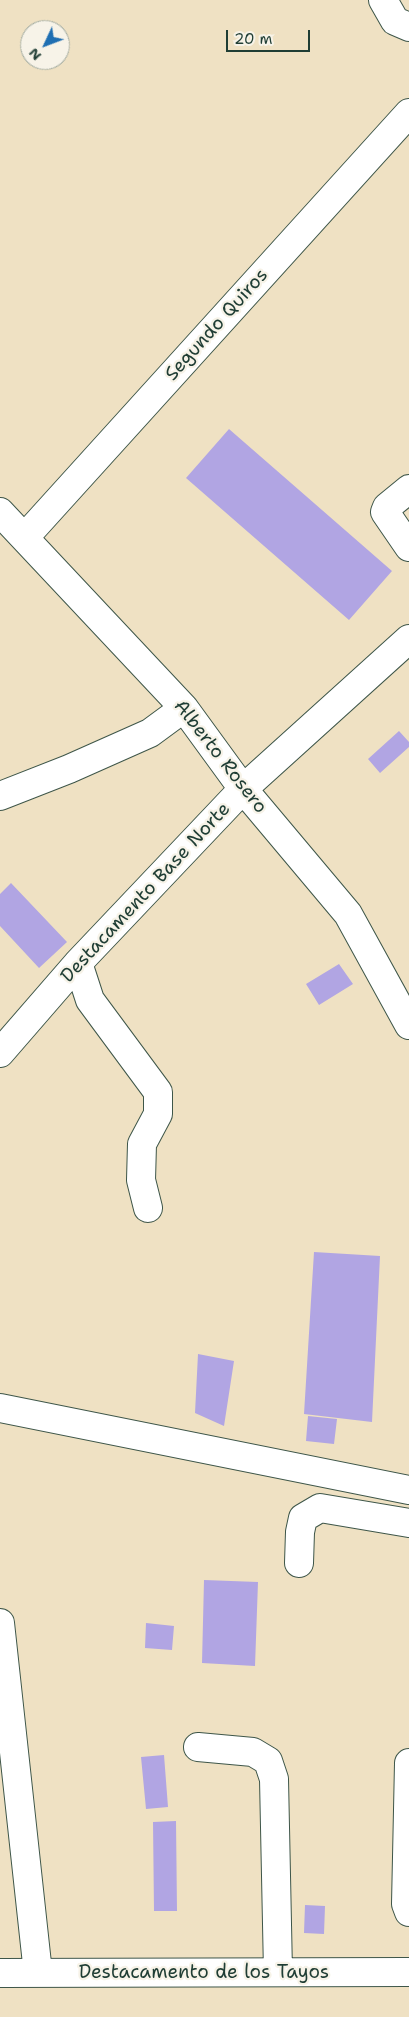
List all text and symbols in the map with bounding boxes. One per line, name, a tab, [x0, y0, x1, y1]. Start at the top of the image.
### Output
north arrow	[20, 20, 70, 70]
scale bar	[229, 20, 313, 52]
text: 20 m	[234, 29, 273, 49]
text: N	[24, 44, 45, 65]
street label: Segundo Quiros	[161, 264, 273, 386]
street label: Alberto Rosero	[169, 696, 271, 818]
street label: Destacamento Base Norte	[57, 798, 235, 988]
street label: Destacamento de los Tayos	[79, 1962, 329, 1984]

